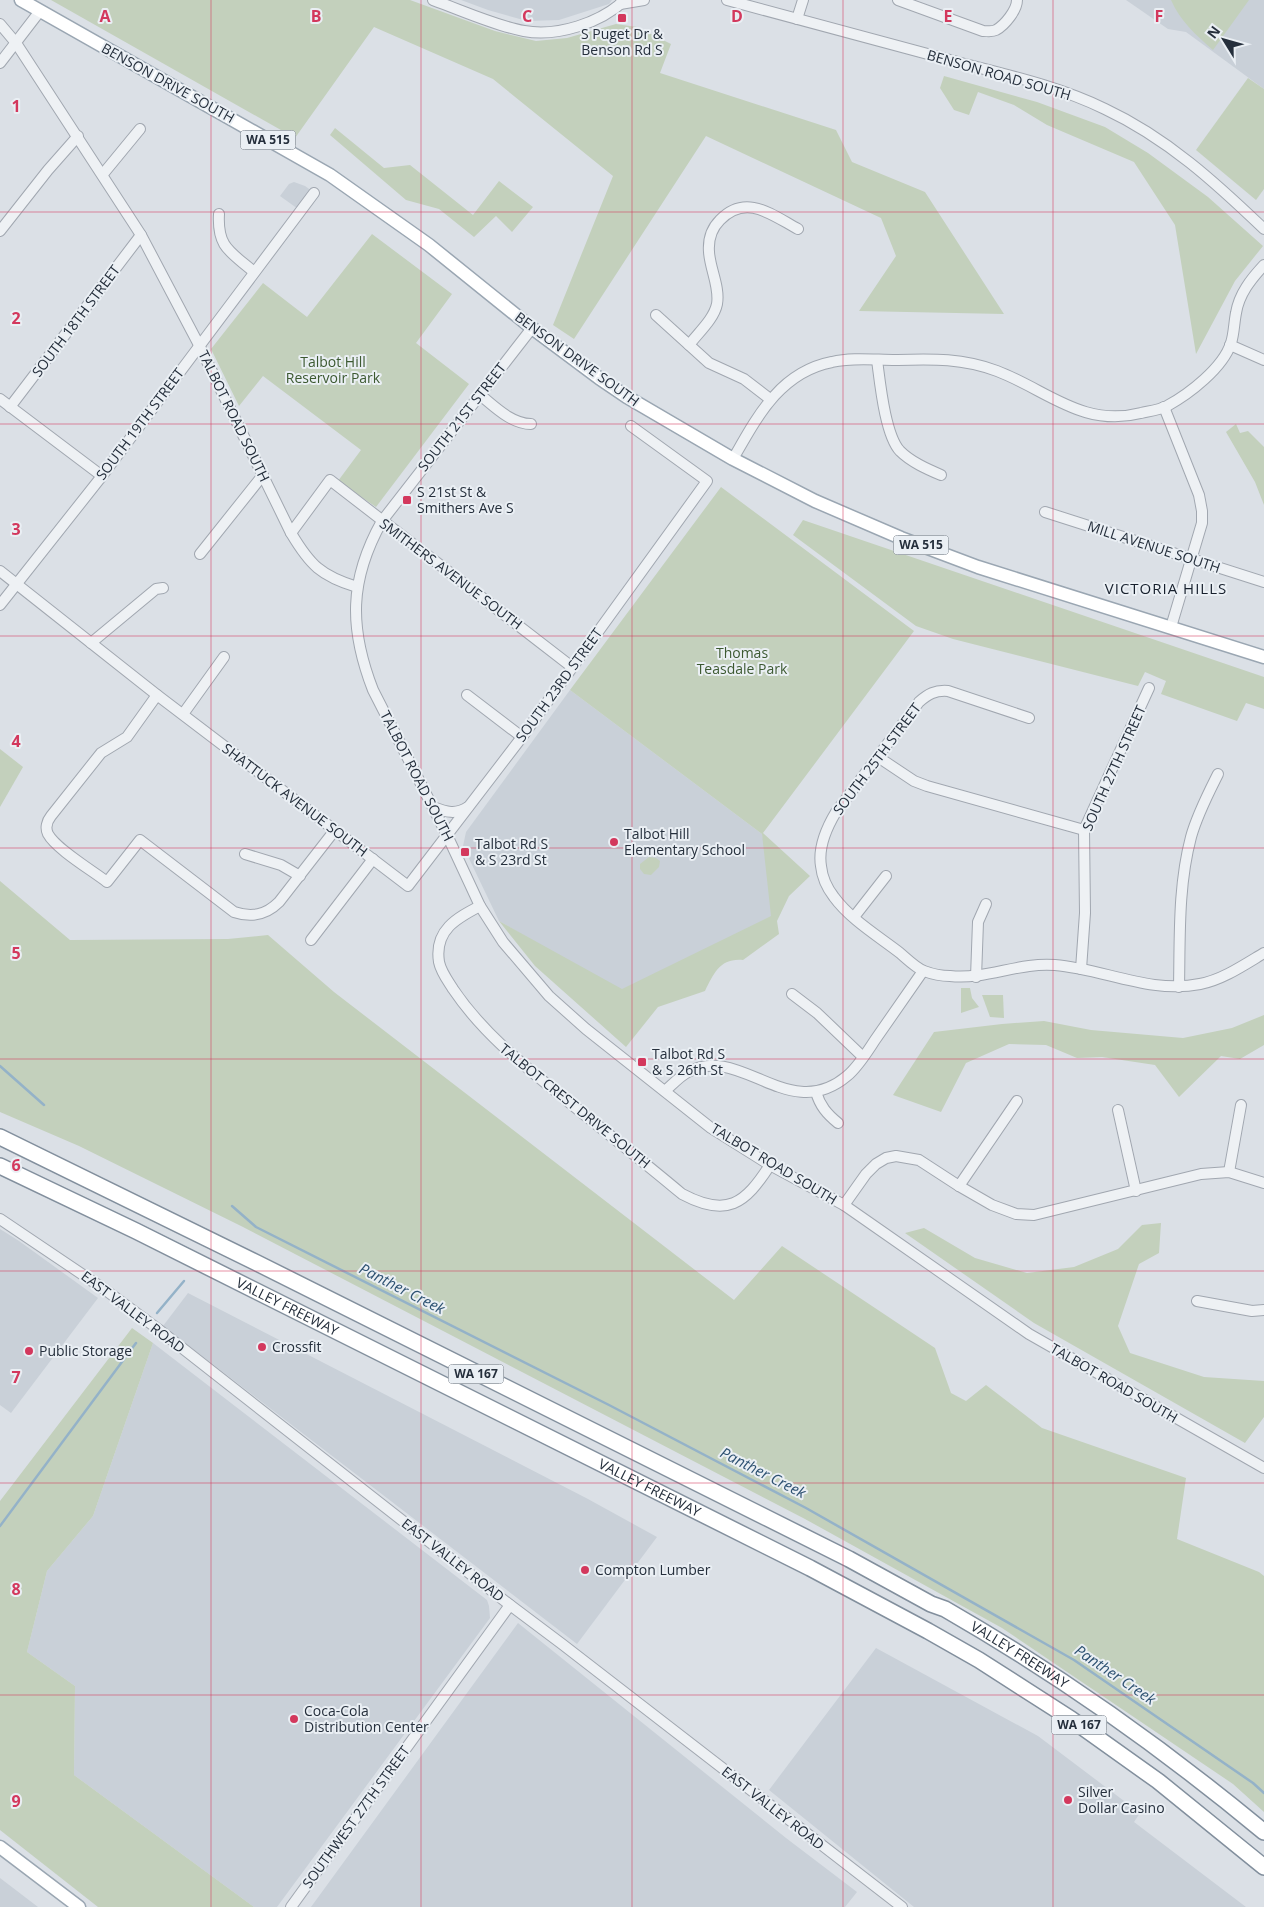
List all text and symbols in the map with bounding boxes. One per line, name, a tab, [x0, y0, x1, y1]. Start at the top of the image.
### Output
text: A	[99, 5, 111, 27]
text: B	[311, 5, 321, 27]
text: C	[522, 5, 532, 27]
text: D	[731, 5, 743, 27]
text: E	[944, 5, 953, 27]
text: F	[1155, 5, 1163, 27]
marker: S Puget Dr & Benson Rd S	[616, 12, 628, 24]
north arrow	[1199, 15, 1249, 65]
text: N	[1202, 22, 1224, 42]
place label: S Puget Dr & Benson Rd S	[581, 24, 664, 59]
street label: BENSON DRIVE SOUTH	[98, 38, 238, 127]
street label: BENSON ROAD SOUTH	[925, 45, 1073, 104]
text: 1	[11, 95, 21, 117]
road number: WA 515	[240, 130, 296, 150]
street label: SOUTH 18TH STREET	[27, 261, 124, 380]
text: 2	[11, 307, 21, 329]
street label: BENSON DRIVE SOUTH	[511, 307, 643, 410]
street label: TALBOT ROAD SOUTH	[194, 347, 275, 485]
park label: Talbot Hill Reservoir Park	[286, 352, 381, 387]
street label: SOUTH 21ST STREET	[413, 358, 510, 475]
street label: SOUTH 19TH STREET	[91, 364, 188, 483]
place label: S 21st St & Smithers Ave S	[417, 482, 514, 517]
marker: S 21st St & Smithers Ave S	[401, 494, 413, 506]
street label: SMITHERS AVENUE SOUTH	[376, 514, 526, 634]
street label: MILL AVENUE SOUTH	[1085, 516, 1223, 577]
text: 3	[11, 518, 21, 540]
road number: WA 515	[894, 536, 948, 554]
district label: VICTORIA HILLS	[1105, 578, 1227, 598]
street label: SOUTH 23RD STREET	[511, 624, 606, 745]
park label: Thomas Teasdale Park	[697, 643, 788, 678]
street label: SOUTH 25TH STREET	[828, 699, 925, 818]
street label: SOUTH 27TH STREET	[1077, 702, 1150, 834]
street label: TALBOT ROAD SOUTH	[376, 707, 459, 844]
text: 4	[11, 730, 21, 752]
street label: SHATTUCK AVENUE SOUTH	[219, 739, 372, 861]
place label: Talbot Hill Elementary School	[624, 824, 745, 859]
place label: Talbot Rd S & S 23rd St	[475, 834, 548, 869]
marker: Talbot Hill Elementary School	[608, 836, 620, 848]
marker: Talbot Rd S & S 23rd St	[459, 846, 471, 858]
text: 5	[11, 942, 21, 964]
street label: TALBOT CREST DRIVE SOUTH	[496, 1039, 655, 1172]
place label: Talbot Rd S & S 26th St	[652, 1044, 725, 1079]
marker: Talbot Rd S & S 26th St	[636, 1056, 648, 1068]
street label: TALBOT ROAD SOUTH	[708, 1118, 841, 1209]
text: 6	[11, 1154, 21, 1176]
water label: Panther Creek	[356, 1258, 449, 1319]
street label: EAST VALLEY ROAD	[78, 1266, 189, 1357]
street label: VALLEY FREEWAY	[233, 1273, 342, 1340]
place label: Crossfit	[272, 1337, 322, 1356]
street label: TALBOT ROAD SOUTH	[1047, 1338, 1181, 1427]
place label: Public Storage	[39, 1341, 132, 1360]
marker: Crossfit	[256, 1341, 268, 1353]
marker: Public Storage	[23, 1345, 35, 1357]
road number: WA 167	[448, 1365, 504, 1384]
text: 7	[11, 1366, 21, 1388]
water label: Panther Creek	[717, 1442, 810, 1503]
street label: VALLEY FREEWAY	[595, 1454, 704, 1521]
street label: EAST VALLEY ROAD	[398, 1514, 509, 1606]
place label: Compton Lumber	[595, 1560, 711, 1579]
marker: Compton Lumber	[579, 1564, 591, 1576]
text: 8	[11, 1578, 21, 1600]
street label: VALLEY FREEWAY	[968, 1616, 1073, 1692]
water label: Panther Creek	[1071, 1640, 1160, 1709]
place label: Coca-Cola Distribution Center	[304, 1701, 429, 1736]
marker: Coca-Cola Distribution Center	[288, 1713, 300, 1725]
road number: WA 167	[1052, 1716, 1106, 1734]
street label: SOUTHWEST 27TH STREET	[298, 1742, 414, 1892]
street label: EAST VALLEY ROAD	[718, 1762, 829, 1854]
place label: Silver Dollar Casino	[1078, 1782, 1165, 1817]
text: 9	[11, 1790, 21, 1812]
marker: Silver Dollar Casino	[1062, 1794, 1074, 1806]

